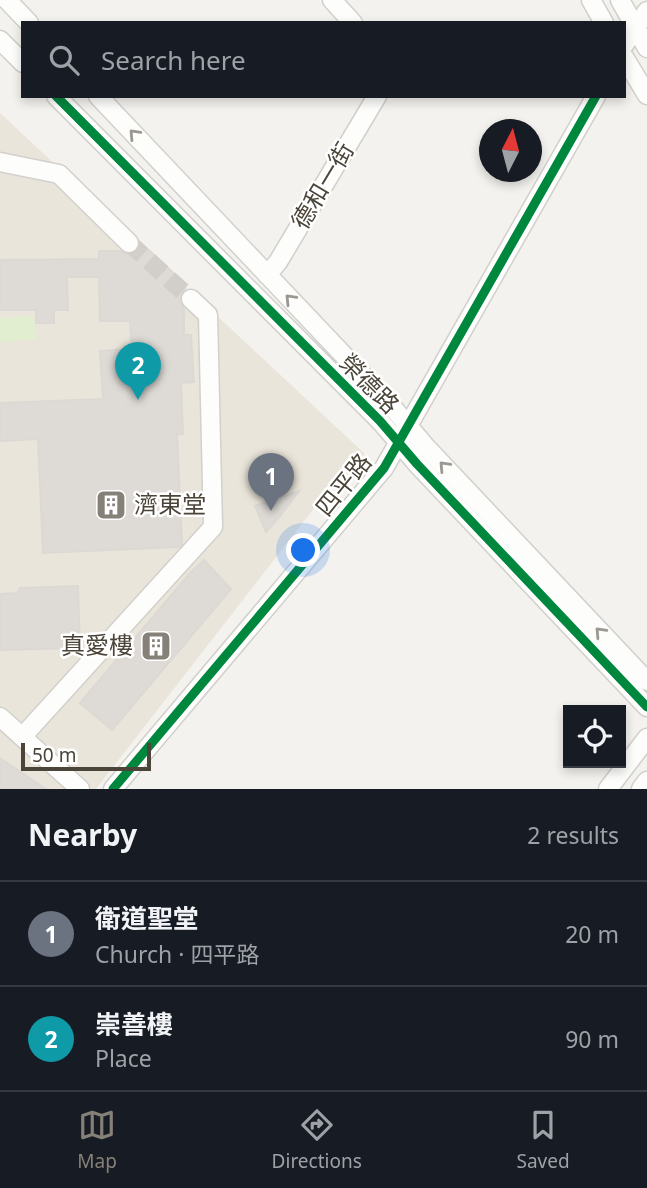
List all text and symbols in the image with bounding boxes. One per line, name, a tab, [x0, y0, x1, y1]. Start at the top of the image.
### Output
search box	[21, 21, 626, 98]
icon: search	[45, 41, 83, 79]
text: Search here	[101, 42, 246, 78]
north arrow	[479, 119, 542, 182]
one-way arrow	[129, 129, 142, 142]
street label: 德和一街	[283, 136, 361, 235]
one-way arrow	[286, 294, 299, 307]
pin: 2	[115, 342, 161, 400]
street label: 榮德路	[333, 346, 407, 420]
street label: 四平路	[307, 446, 378, 522]
pin: 1	[248, 453, 294, 511]
one-way arrow	[440, 462, 452, 475]
place label: 濟東堂	[134, 487, 206, 520]
building icon: 濟東堂	[94, 488, 128, 522]
your location	[286, 533, 320, 567]
one-way arrow	[596, 627, 609, 640]
place label: 真愛樓	[61, 628, 133, 661]
building icon: 真愛樓	[139, 629, 173, 663]
map controls	[563, 705, 626, 768]
button: locate	[563, 705, 626, 768]
scale bar	[21, 740, 150, 772]
text: 50 m	[32, 742, 76, 768]
text: Nearby	[28, 814, 137, 855]
text: 2 results	[527, 819, 619, 851]
text: 衛道聖堂	[95, 900, 199, 936]
text: 1	[44, 918, 58, 950]
text: 20 m	[565, 918, 619, 950]
text: Church · 四平路	[95, 938, 259, 970]
text: 崇善樓	[95, 1006, 173, 1042]
text: 2	[44, 1023, 58, 1055]
text: 90 m	[565, 1023, 619, 1055]
text: Place	[95, 1042, 152, 1074]
tab: Map	[77, 1106, 117, 1174]
tab: Directions	[272, 1106, 362, 1174]
tab: Saved	[516, 1106, 570, 1174]

